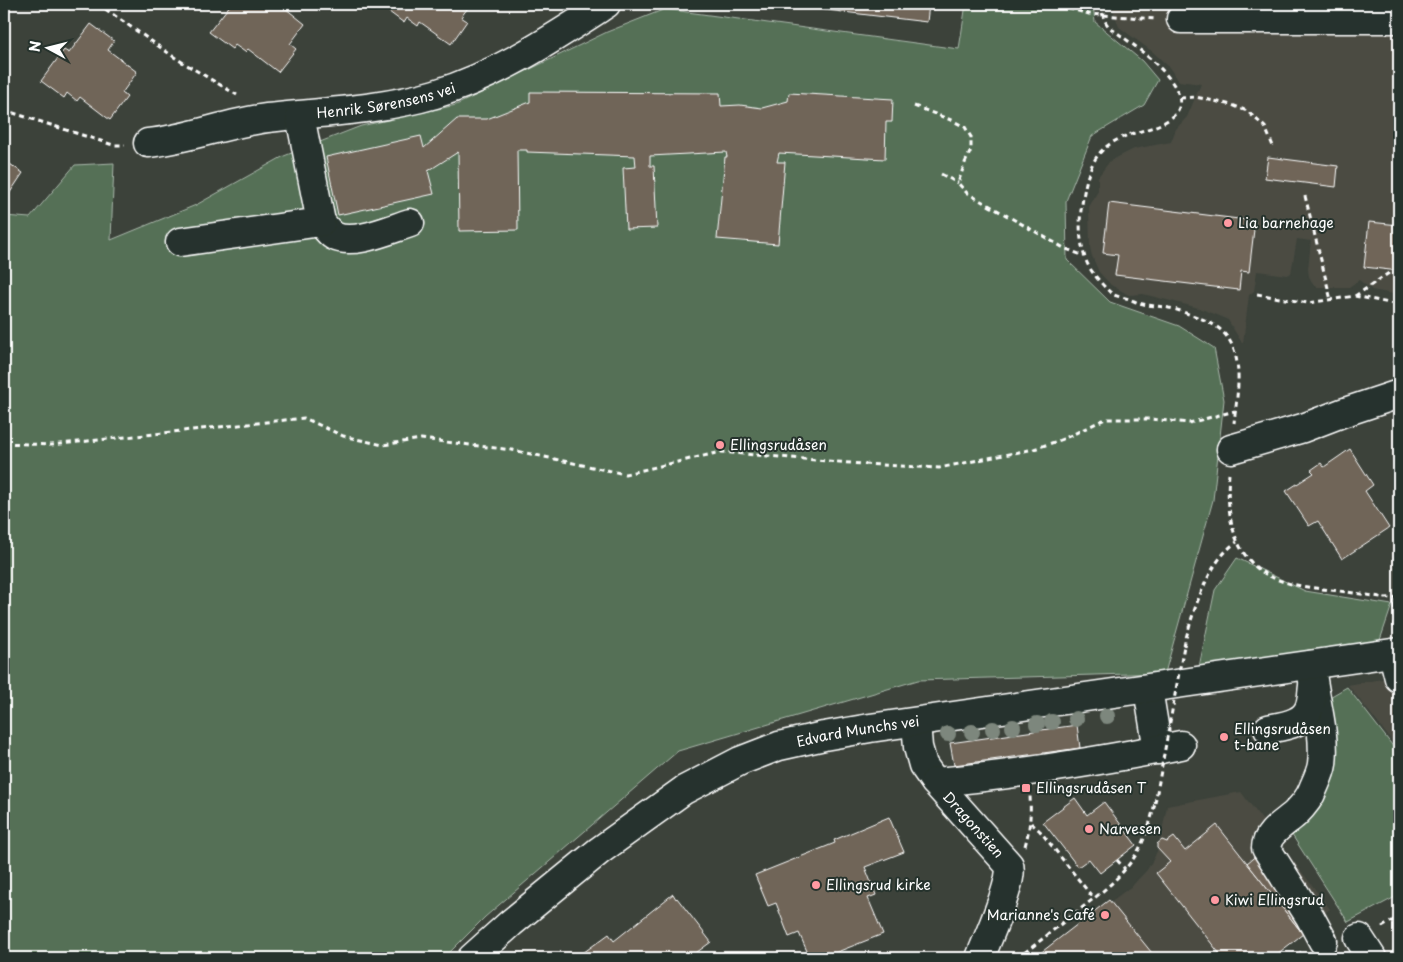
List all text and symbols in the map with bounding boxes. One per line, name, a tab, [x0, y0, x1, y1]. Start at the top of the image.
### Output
north arrow	[22, 22, 72, 72]
text: N	[24, 40, 46, 53]
street label: Henrik Sørensens vei	[315, 77, 458, 123]
place label: Lia barnehage	[1238, 212, 1334, 233]
marker: Lia barnehage	[1222, 217, 1234, 229]
place label: Ellingsrudåsen	[730, 434, 827, 455]
marker: Ellingsrudåsen	[714, 439, 726, 451]
street label: Edvard Munchs vei	[794, 710, 921, 752]
place label: Ellingsrudåsen t-bane	[1234, 718, 1331, 755]
marker: Ellingsrudåsen t-bane	[1218, 731, 1230, 743]
place label: Ellingsrudåsen T	[1036, 777, 1147, 798]
marker: Ellingsrudåsen T	[1020, 782, 1032, 794]
street label: Dragonstien	[938, 787, 1009, 863]
place label: Narvesen	[1099, 818, 1161, 839]
marker: Narvesen	[1083, 823, 1095, 835]
place label: Ellingsrud kirke	[826, 874, 931, 895]
marker: Ellingsrud kirke	[810, 879, 822, 891]
place label: Kiwi Ellingsrud	[1225, 889, 1324, 910]
marker: Kiwi Ellingsrud	[1209, 894, 1221, 906]
place label: Marianne's Café	[987, 904, 1095, 925]
marker: Marianne's Café	[1099, 909, 1111, 921]

